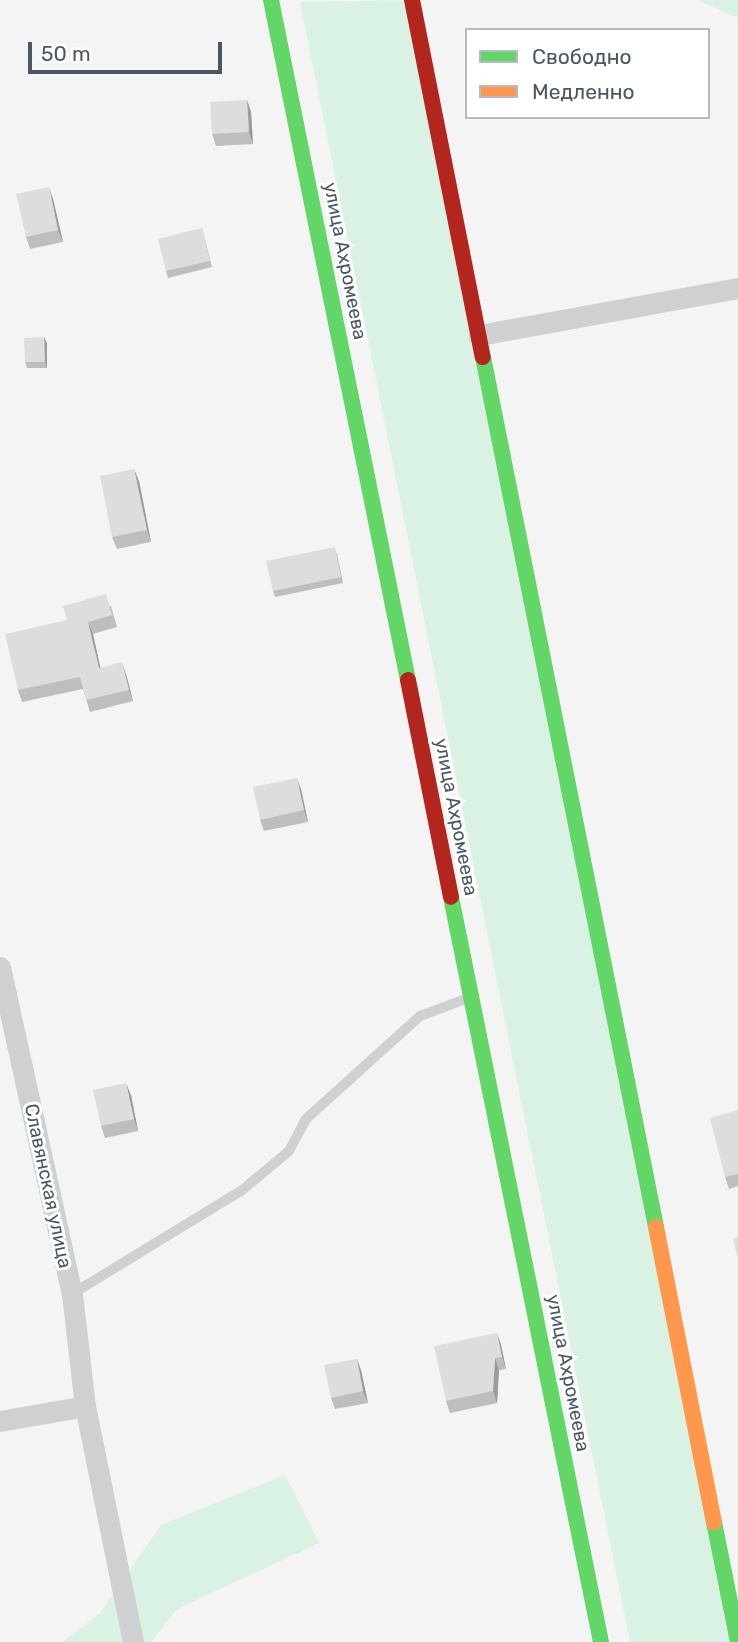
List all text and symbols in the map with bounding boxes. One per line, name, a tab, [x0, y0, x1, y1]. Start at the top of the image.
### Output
scale bar	[32, 28, 226, 72]
legend	[465, 28, 710, 119]
text: 50 m	[41, 41, 91, 66]
text: Свободно	[532, 44, 632, 69]
text: Медленно	[532, 79, 635, 104]
street label: улица Ахромеева	[319, 180, 371, 342]
street label: улица Ахромеева	[430, 736, 482, 898]
street label: Славянская улица	[19, 1102, 77, 1270]
street label: улица Ахромеева	[542, 1292, 594, 1454]

